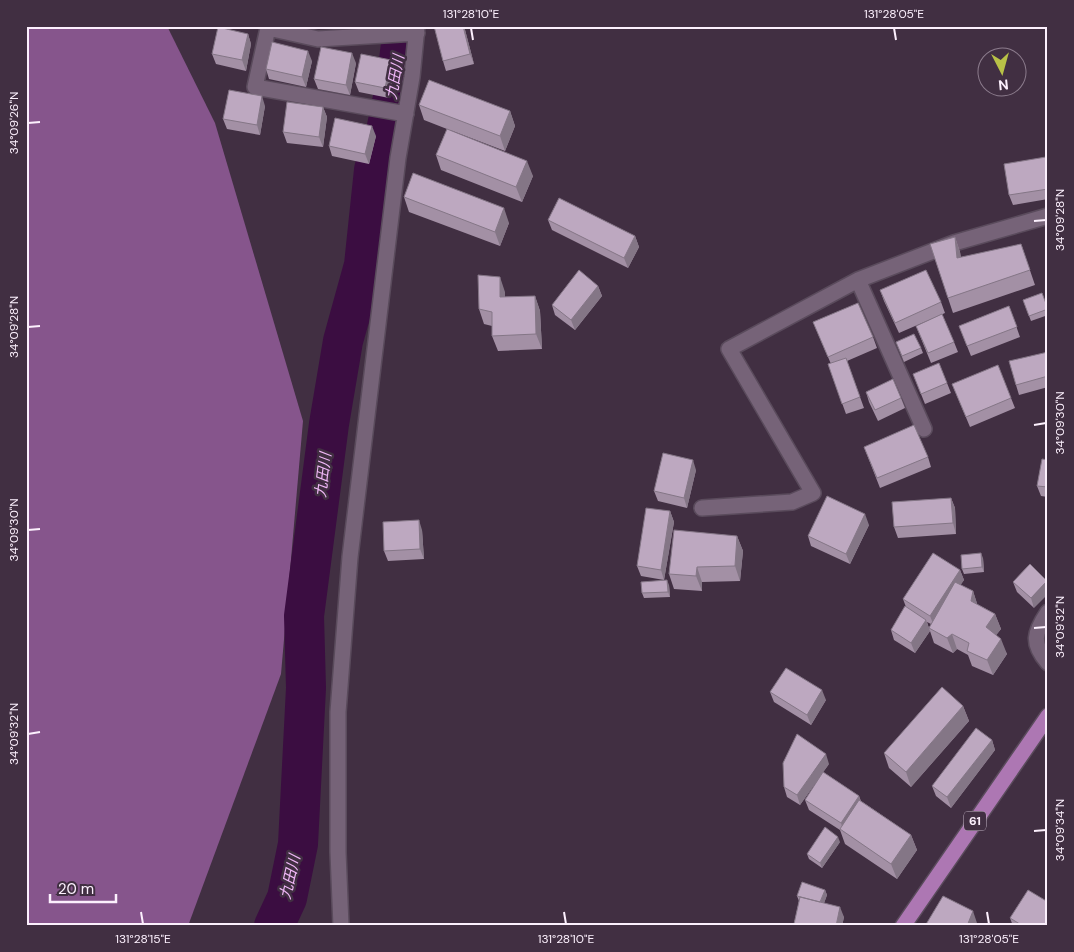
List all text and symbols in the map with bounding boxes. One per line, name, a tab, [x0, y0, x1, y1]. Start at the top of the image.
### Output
text: 131°28'10"E	[443, 6, 500, 22]
text: 131°28'05"E	[864, 6, 924, 22]
north arrow	[976, 48, 1026, 98]
water label: 九田川	[381, 51, 409, 101]
text: N	[997, 75, 1009, 94]
text: 34°09'26"N	[6, 92, 22, 154]
text: 34°09'28"N	[1052, 189, 1068, 251]
text: 34°09'28"N	[6, 296, 22, 358]
text: 34°09'30"N	[1052, 391, 1068, 455]
water label: 九田川	[310, 449, 336, 499]
text: 34°09'30"N	[6, 498, 22, 562]
text: 34°09'32"N	[1052, 596, 1068, 658]
text: 34°09'32"N	[6, 703, 22, 765]
text: 34°09'34"N	[1052, 799, 1068, 861]
road number: 61	[964, 811, 986, 830]
water label: 九田川	[275, 851, 305, 901]
scale bar	[50, 872, 116, 904]
text: 20 m	[58, 879, 94, 899]
text: 131°28'15"E	[115, 931, 171, 947]
text: 131°28'10"E	[538, 931, 595, 947]
text: 131°28'05"E	[959, 931, 1019, 947]

